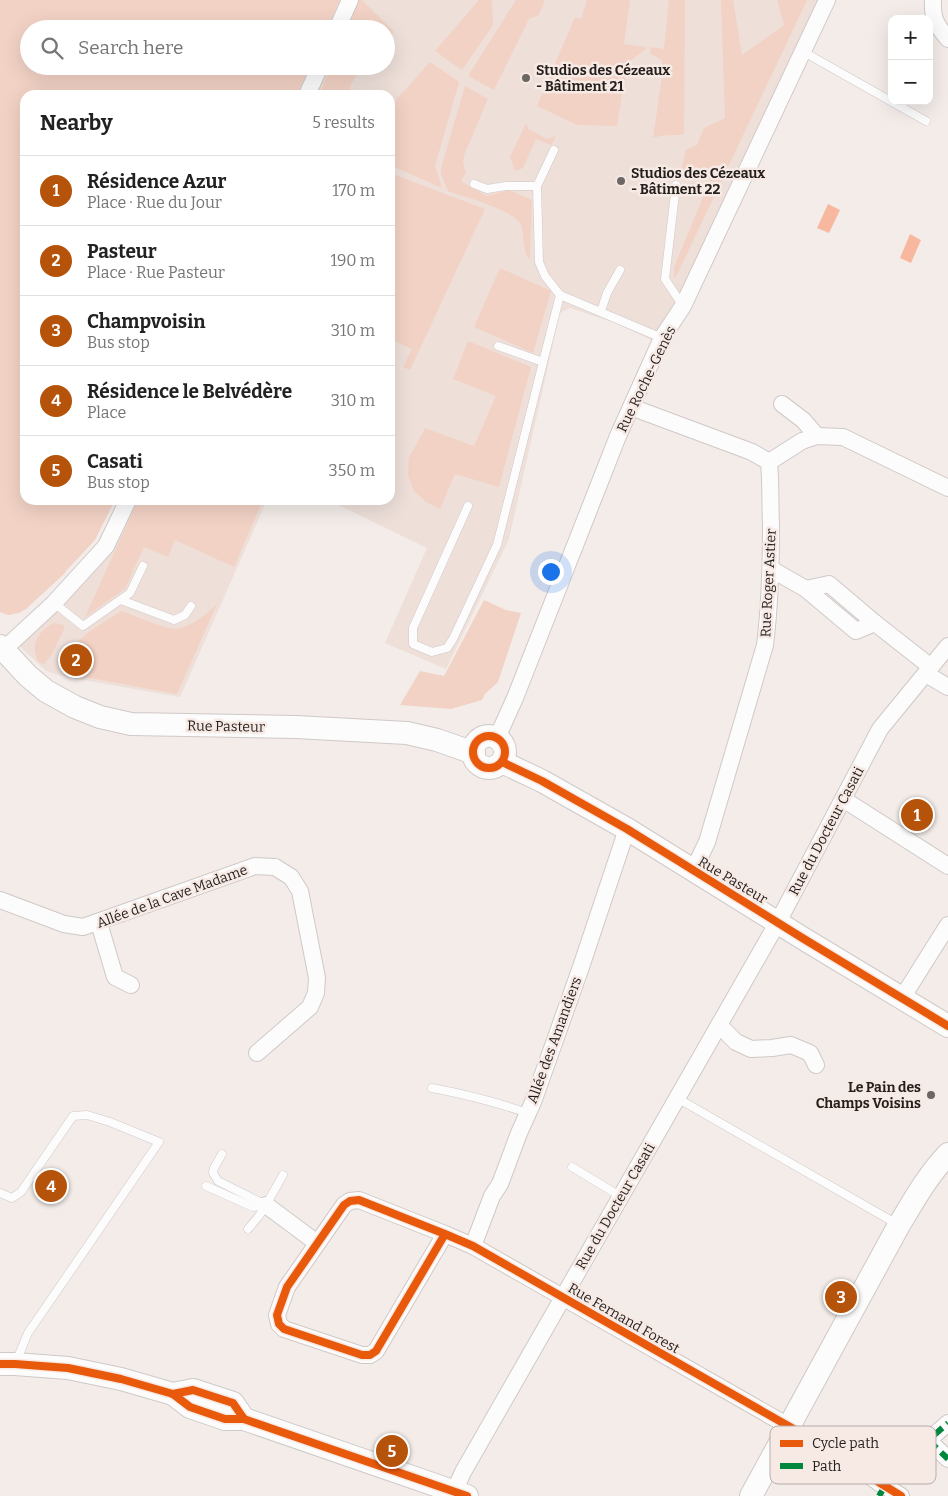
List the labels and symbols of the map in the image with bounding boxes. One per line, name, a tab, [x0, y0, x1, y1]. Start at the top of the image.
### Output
place label: Studios des Cézeaux - Bâtiment 21	[536, 62, 670, 95]
marker: Studios des Cézeaux - Bâtiment 21	[520, 72, 532, 84]
place label: Studios des Cézeaux - Bâtiment 22	[631, 165, 765, 198]
marker: Studios des Cézeaux - Bâtiment 22	[615, 175, 627, 187]
street label: Rue Roche-Genès	[613, 323, 680, 435]
street label: Rue Roger Astier	[757, 528, 780, 638]
your location	[538, 559, 564, 585]
pin: 2	[60, 641, 92, 679]
street label: Rue Pasteur	[187, 717, 265, 736]
street label: Rue du Docteur Casati	[785, 764, 868, 898]
pin: 1	[901, 796, 933, 834]
street label: Rue Pasteur	[695, 853, 770, 908]
street label: Allée de la Cave Madame	[94, 861, 250, 932]
street label: Allée des Amandiers	[524, 974, 585, 1106]
place label: Le Pain des Champs Voisins	[816, 1079, 921, 1112]
marker: Le Pain des Champs Voisins	[925, 1089, 937, 1101]
street label: Rue du Docteur Casati	[572, 1140, 659, 1272]
pin: 4	[35, 1167, 67, 1205]
pin: 3	[825, 1278, 857, 1316]
street label: Rue Fernand Forest	[565, 1280, 683, 1357]
legend	[770, 1426, 936, 1484]
pin: 5	[376, 1432, 408, 1470]
text: Cycle path	[812, 1435, 879, 1452]
text: Path	[812, 1458, 842, 1475]

